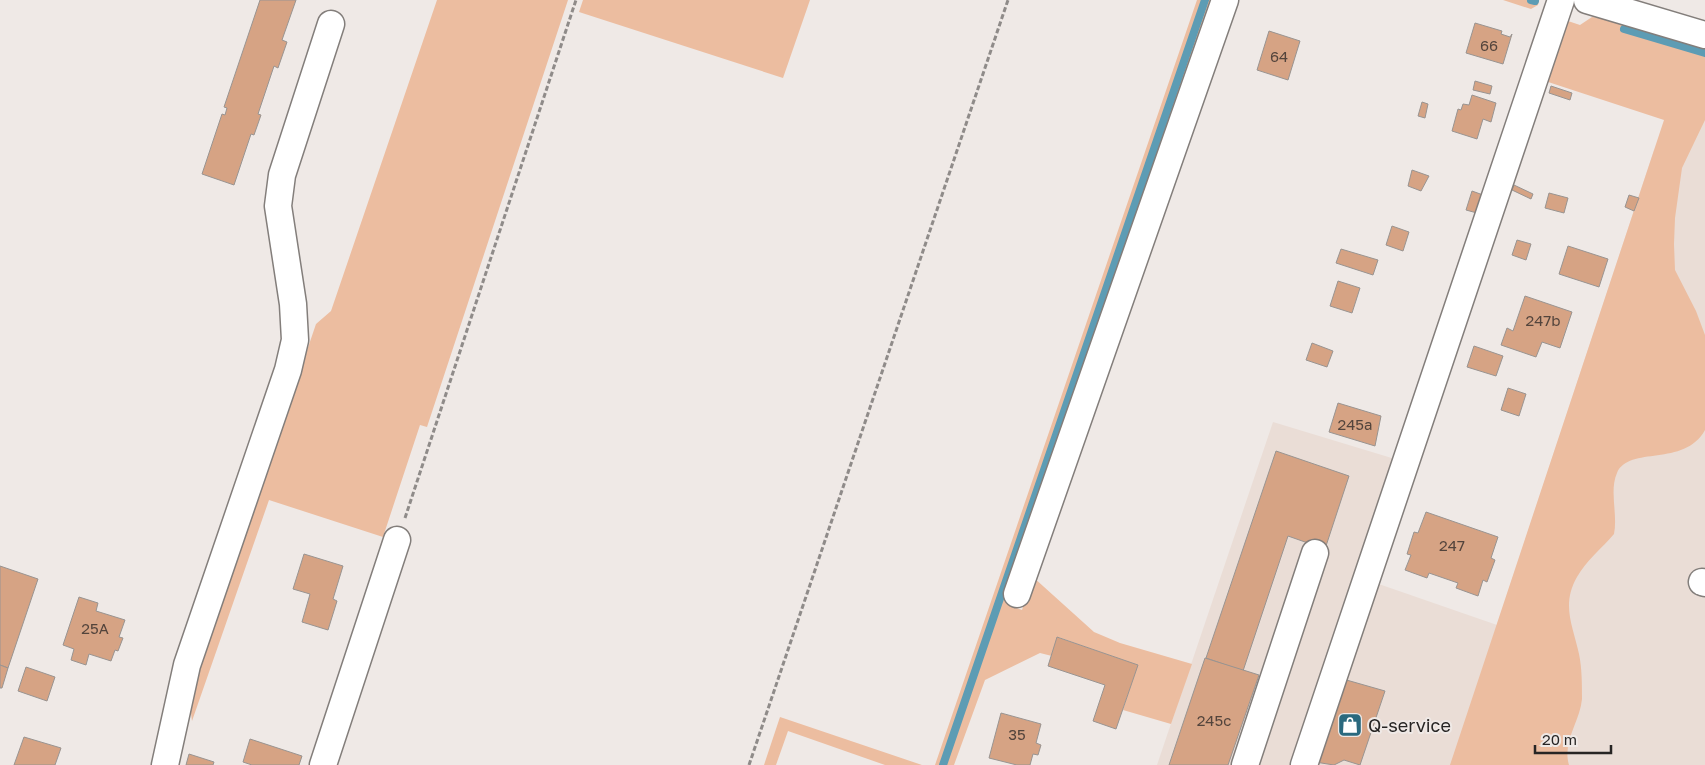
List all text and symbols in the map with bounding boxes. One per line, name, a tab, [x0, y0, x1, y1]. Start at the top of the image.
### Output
house number: 66	[1480, 36, 1498, 54]
house number: 64	[1270, 47, 1288, 65]
house number: 247b	[1525, 311, 1561, 329]
house number: 245a	[1337, 415, 1373, 433]
house number: 247	[1439, 536, 1465, 554]
house number: 25A	[81, 619, 109, 637]
house number: 245c	[1197, 711, 1231, 729]
shop icon: Q-service	[1337, 712, 1363, 738]
place label: Q-service	[1368, 714, 1451, 736]
scale bar	[1535, 722, 1611, 754]
house number: 35	[1008, 725, 1026, 743]
text: 20 m	[1542, 730, 1577, 748]

